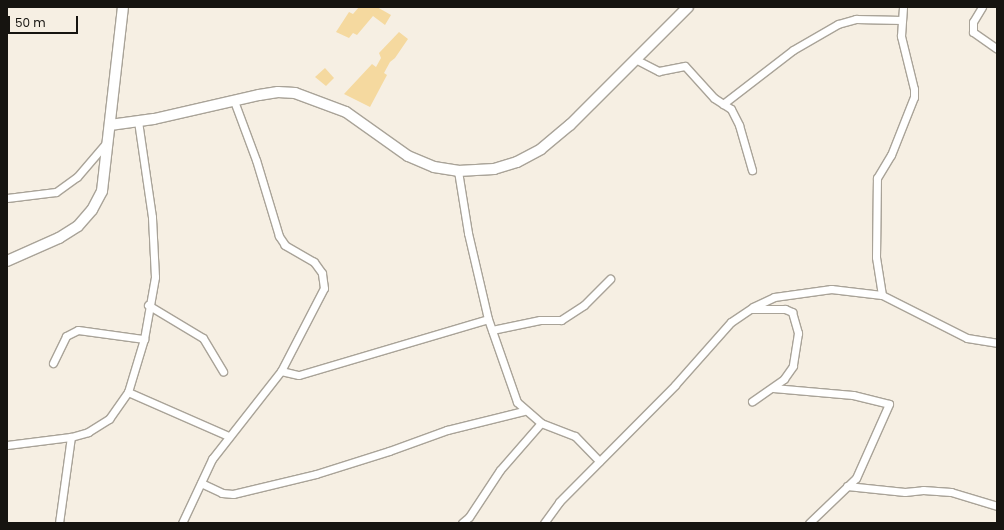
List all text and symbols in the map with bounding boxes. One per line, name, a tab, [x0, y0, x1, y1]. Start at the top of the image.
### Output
scale bar	[10, 8, 80, 34]
text: 50 m	[15, 14, 46, 31]

